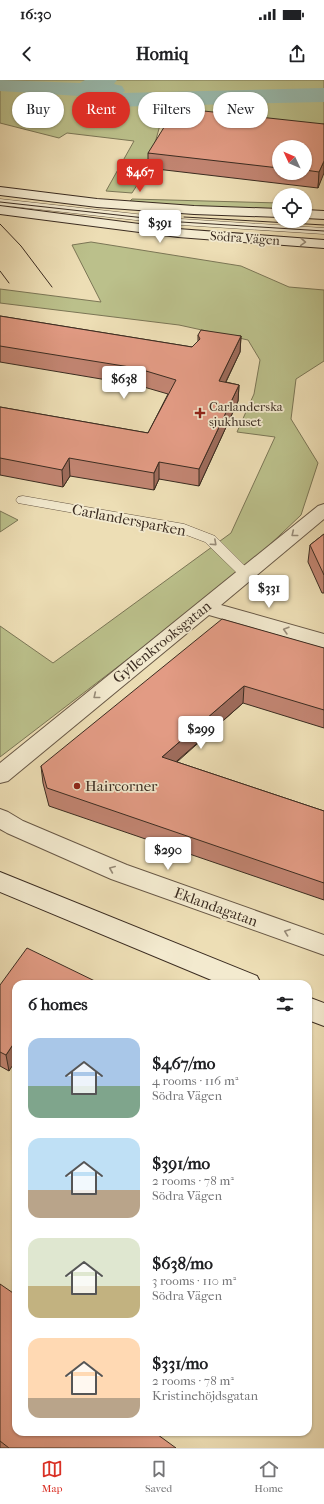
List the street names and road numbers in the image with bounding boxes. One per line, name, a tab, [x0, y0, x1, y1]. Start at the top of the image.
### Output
street label: Södra Vägen	[210, 228, 281, 248]
street label: Carlandersparken	[71, 500, 188, 540]
street label: Gyllenkrooksgatan	[109, 597, 215, 687]
street label: Eklandagatan	[172, 884, 261, 931]

